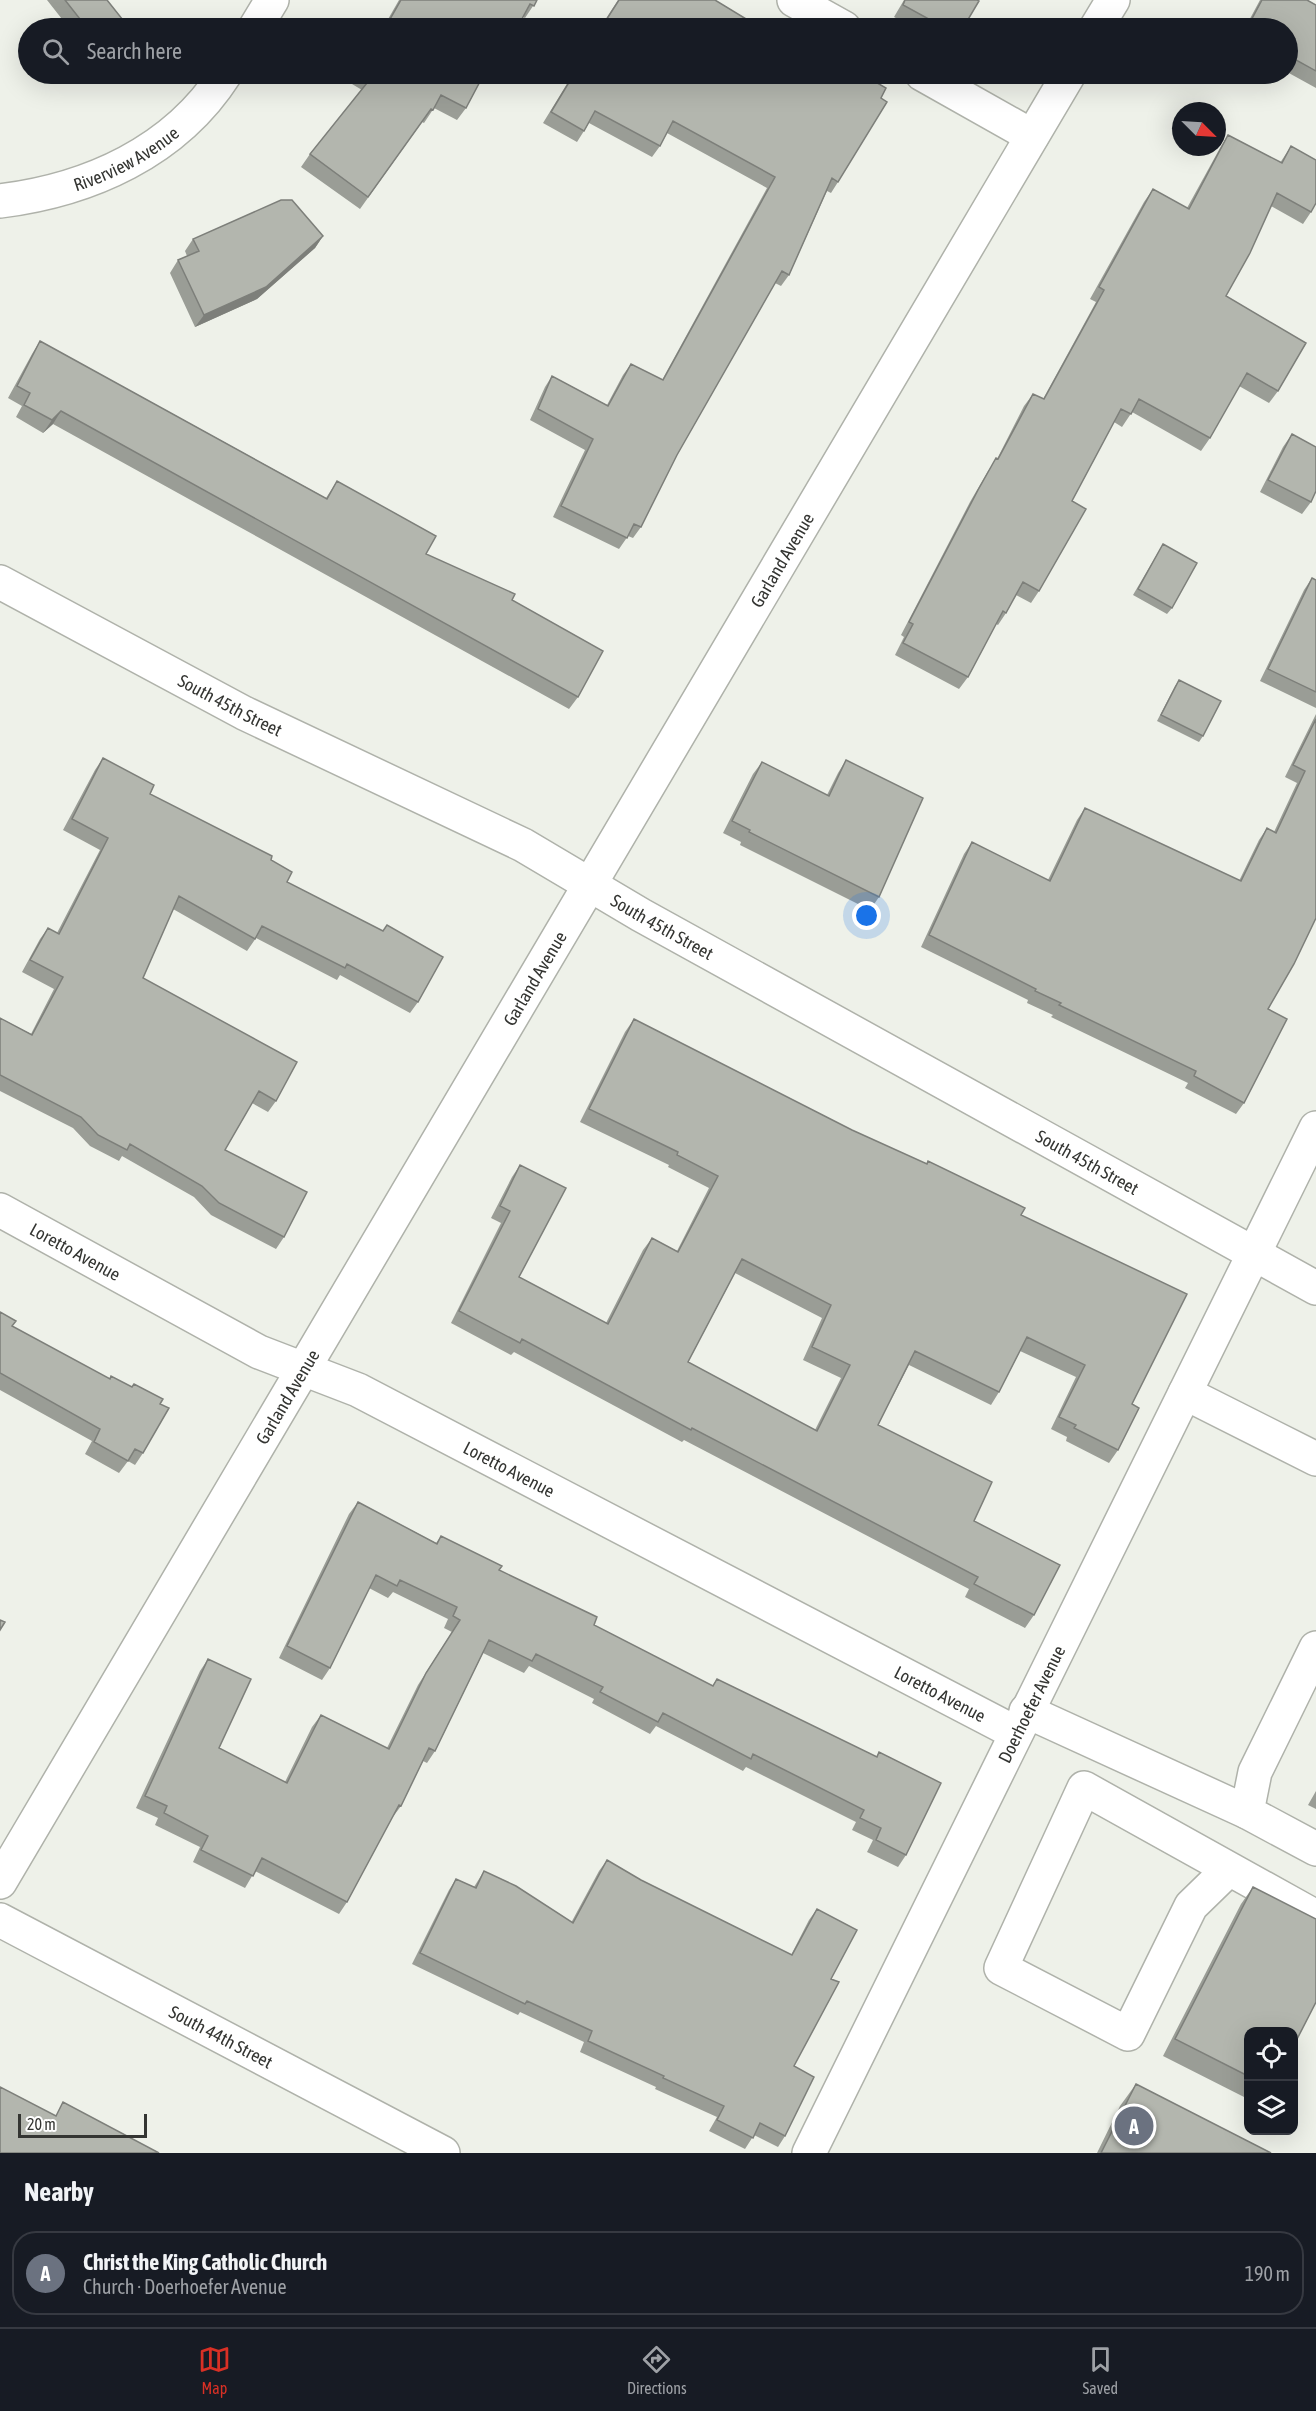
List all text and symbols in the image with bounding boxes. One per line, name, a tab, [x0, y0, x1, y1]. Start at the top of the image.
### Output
search box	[18, 18, 1298, 84]
icon: search	[39, 35, 72, 68]
text: Search here	[87, 38, 182, 64]
north arrow	[1172, 102, 1226, 156]
street label: Riverview Avenue	[71, 122, 182, 195]
street label: Garland Avenue	[746, 509, 818, 611]
street label: South 45th Street	[175, 669, 286, 740]
street label: South 45th Street	[607, 889, 717, 963]
your location	[852, 901, 881, 930]
street label: Garland Avenue	[498, 927, 570, 1029]
street label: South 45th Street	[1033, 1125, 1143, 1199]
street label: Loretto Avenue	[27, 1218, 124, 1285]
street label: Garland Avenue	[251, 1346, 323, 1447]
street label: Loretto Avenue	[460, 1436, 558, 1501]
street label: Doerhoefer Avenue	[993, 1642, 1069, 1766]
street label: Loretto Avenue	[891, 1661, 989, 1726]
street label: South 44th Street	[166, 2001, 277, 2072]
map controls	[1244, 2027, 1298, 2135]
button: locate	[1244, 2027, 1298, 2081]
button: layers	[1244, 2081, 1298, 2135]
pin: A	[1114, 2104, 1154, 2148]
scale bar	[18, 2111, 147, 2138]
text: 20 m	[27, 2115, 56, 2133]
text: Nearby	[24, 2177, 94, 2207]
text: Christ the King Catholic Church	[83, 2249, 327, 2275]
text: A	[41, 2262, 50, 2285]
text: 190 m	[1245, 2262, 1290, 2285]
text: Church · Doerhoefer Avenue	[83, 2275, 286, 2298]
tab: Map	[198, 2343, 231, 2397]
tab: Directions	[627, 2343, 687, 2397]
tab: Saved	[1083, 2343, 1118, 2397]

